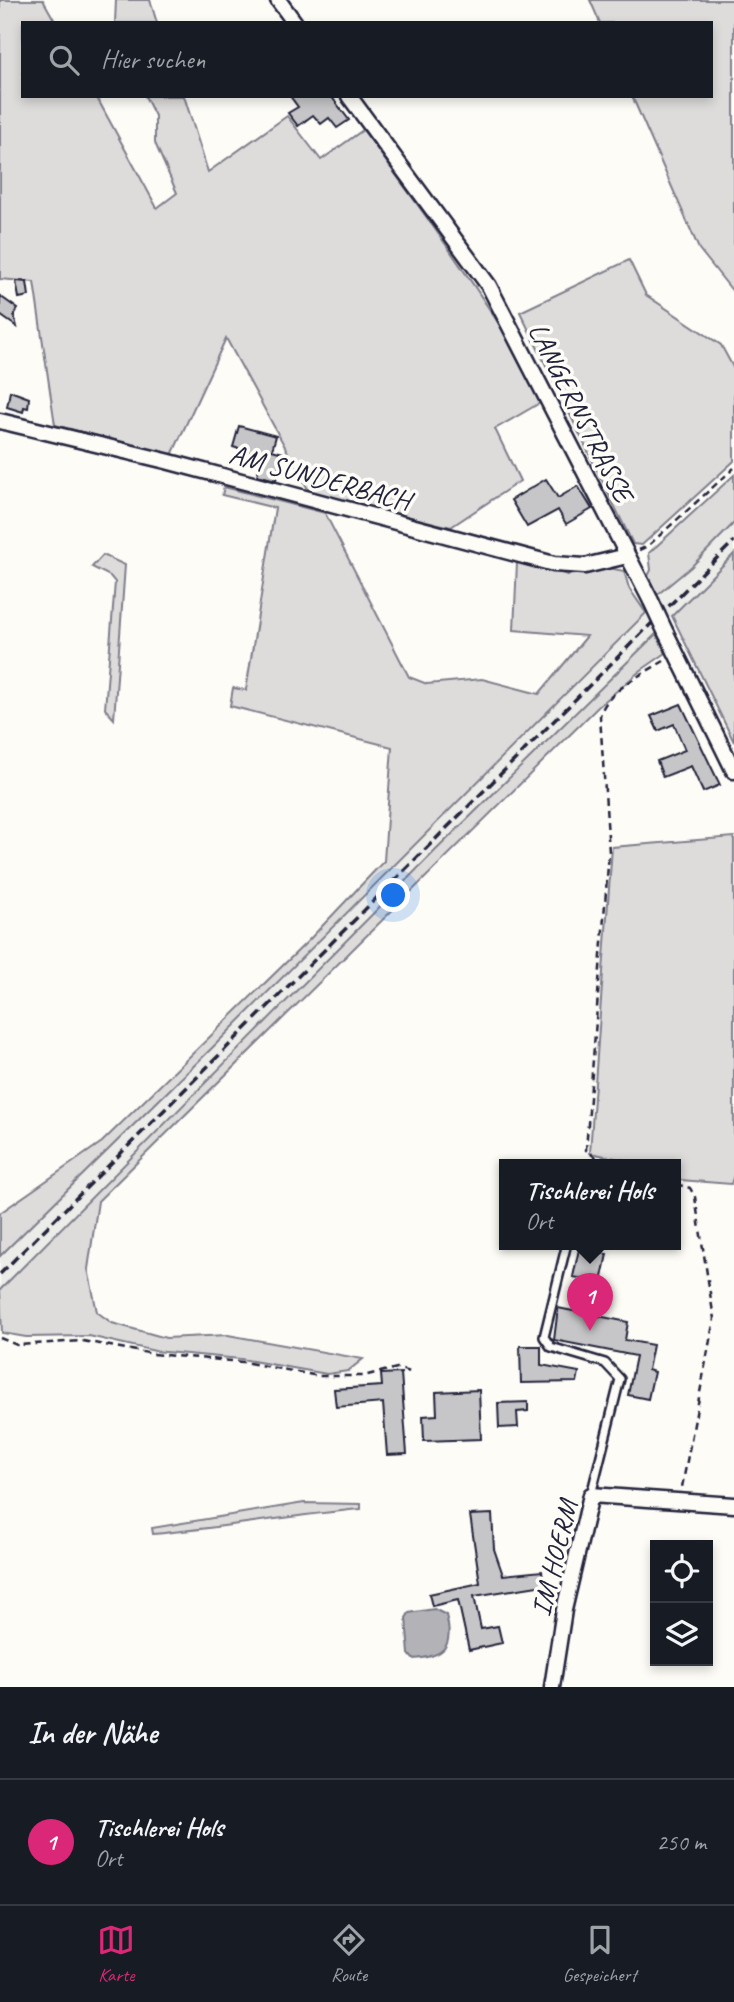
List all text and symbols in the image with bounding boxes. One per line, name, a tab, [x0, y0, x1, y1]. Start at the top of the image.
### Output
search box	[21, 21, 713, 98]
icon: search	[45, 41, 83, 79]
text: Hier suchen	[101, 43, 205, 76]
street label: LANGERNSTRASSE	[521, 317, 643, 510]
street label: AM SUNDERBACH	[226, 436, 418, 519]
your location	[376, 878, 410, 912]
popup	[499, 1159, 681, 1250]
text: Tischlerei Hols	[526, 1174, 654, 1207]
text: Ort	[526, 1207, 553, 1236]
pin: 1	[567, 1273, 613, 1331]
street label: IM HOERM	[523, 1494, 586, 1619]
map controls	[650, 1540, 713, 1666]
button: locate	[650, 1540, 713, 1603]
button: layers	[650, 1603, 713, 1666]
text: In der Nähe	[28, 1714, 157, 1752]
text: Tischlerei Hols	[95, 1811, 223, 1844]
text: 1	[46, 1828, 56, 1857]
text: 250 m	[657, 1828, 706, 1857]
text: Ort	[95, 1844, 122, 1873]
tab: Karte	[97, 1921, 135, 1987]
tab: Route	[330, 1921, 368, 1987]
tab: Gespeichert	[563, 1921, 637, 1987]

